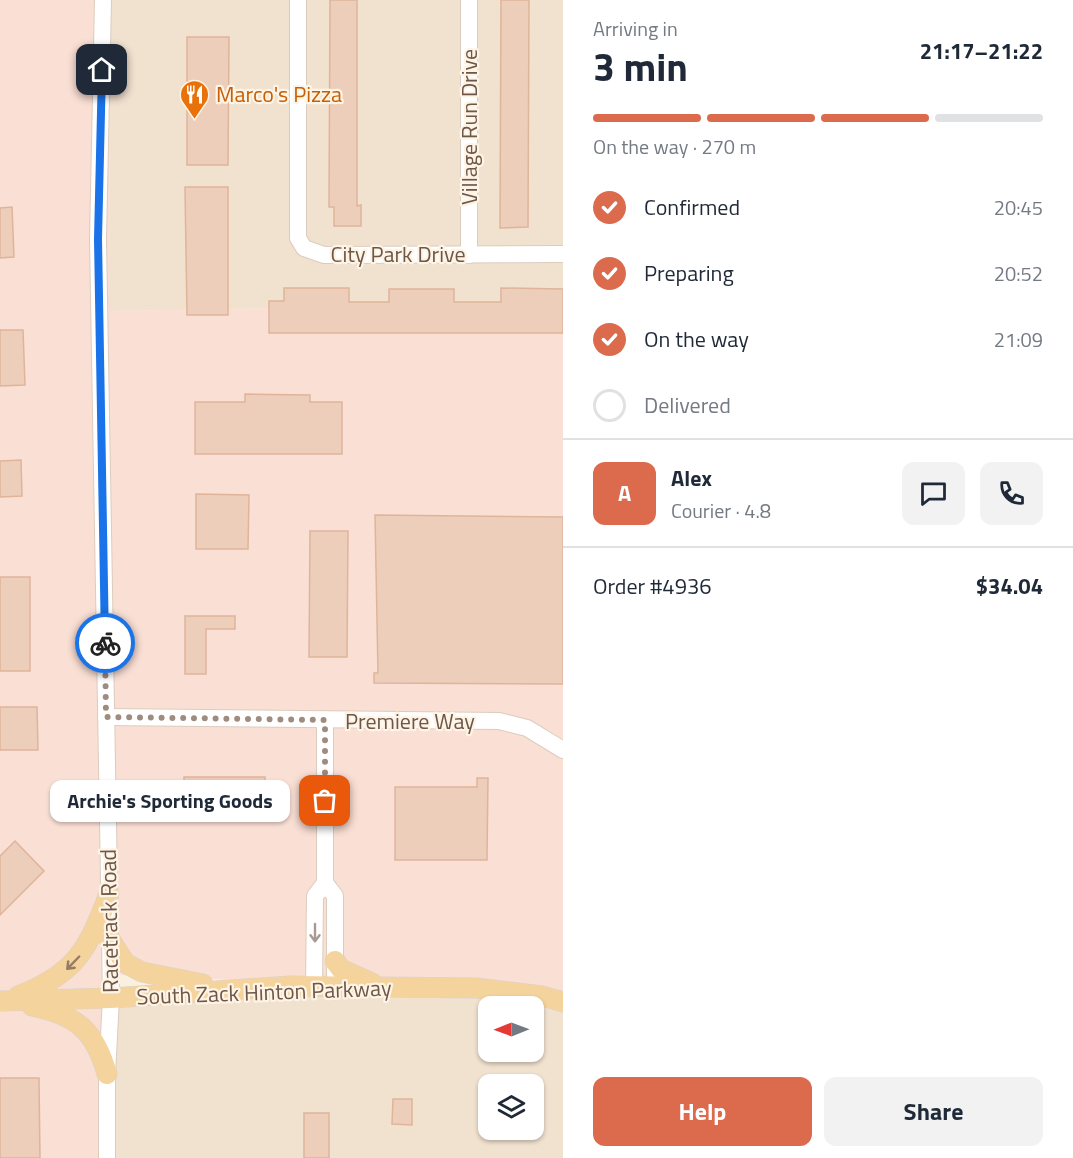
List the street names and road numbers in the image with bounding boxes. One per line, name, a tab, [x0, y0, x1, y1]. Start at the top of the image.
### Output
street label: Village Run Drive	[452, 49, 486, 205]
street label: City Park Drive	[330, 237, 466, 271]
street label: Premiere Way	[345, 704, 475, 738]
street label: Racetrack Road	[91, 849, 127, 993]
street label: South Zack Hinton Parkway	[136, 971, 392, 1013]

